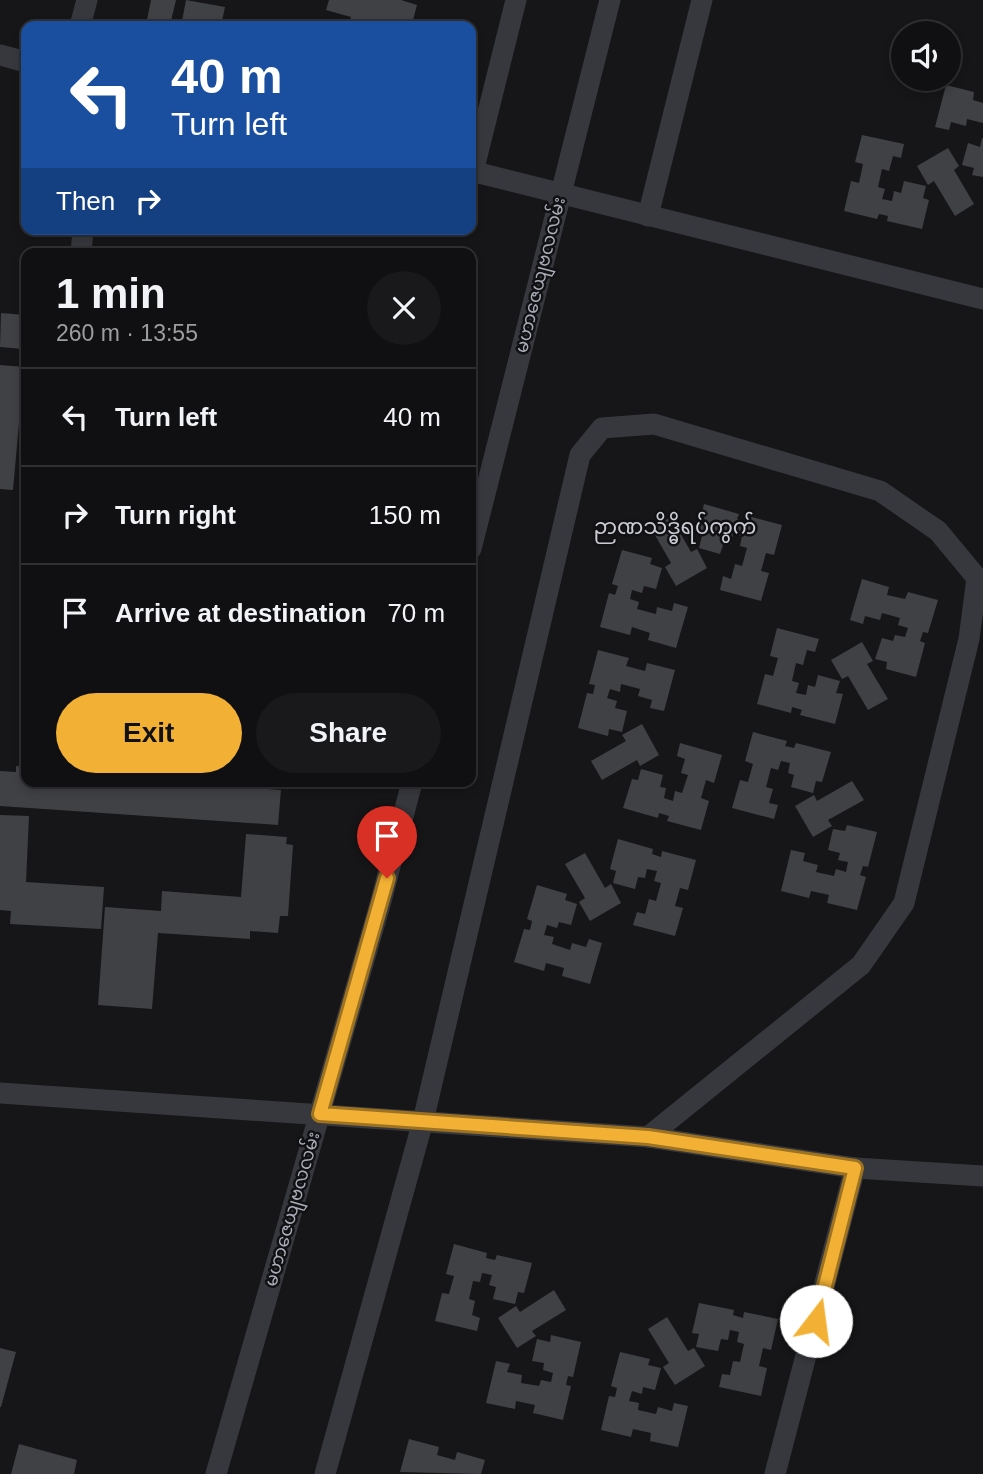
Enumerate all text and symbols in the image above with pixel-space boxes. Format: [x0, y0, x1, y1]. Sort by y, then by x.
map controls [891, 21, 961, 91]
button: sound [891, 21, 961, 91]
icon: left [56, 49, 147, 140]
text: 40 m [171, 49, 283, 103]
text: Turn left [171, 106, 287, 142]
icon: right [129, 182, 167, 220]
text: Then [56, 186, 115, 216]
street label: မဟာဇေယျဗလလမ်း [508, 194, 574, 356]
text: 1 min [56, 270, 166, 317]
button: close [367, 271, 441, 345]
text: 260 m · 13:55 [56, 320, 198, 346]
icon: left [56, 398, 94, 436]
text: Turn left [115, 402, 217, 432]
text: 40 m [383, 402, 441, 432]
icon: right [56, 496, 94, 534]
text: Turn right [115, 500, 236, 530]
text: 150 m [369, 500, 441, 530]
district label: ဉာဏသိဒ္ဓိရပ်ကွက် [594, 511, 756, 544]
icon: arrive [56, 594, 94, 632]
text: Arrive at destination [115, 598, 366, 628]
text: 70 m [387, 598, 445, 628]
button: Exit [56, 693, 242, 773]
button: Share [256, 693, 441, 773]
pin [357, 806, 417, 878]
icon: arrive [368, 817, 406, 855]
street label: မဟာဇေယျဗလလမ်း [257, 1129, 328, 1290]
position arrow [779, 1284, 853, 1358]

